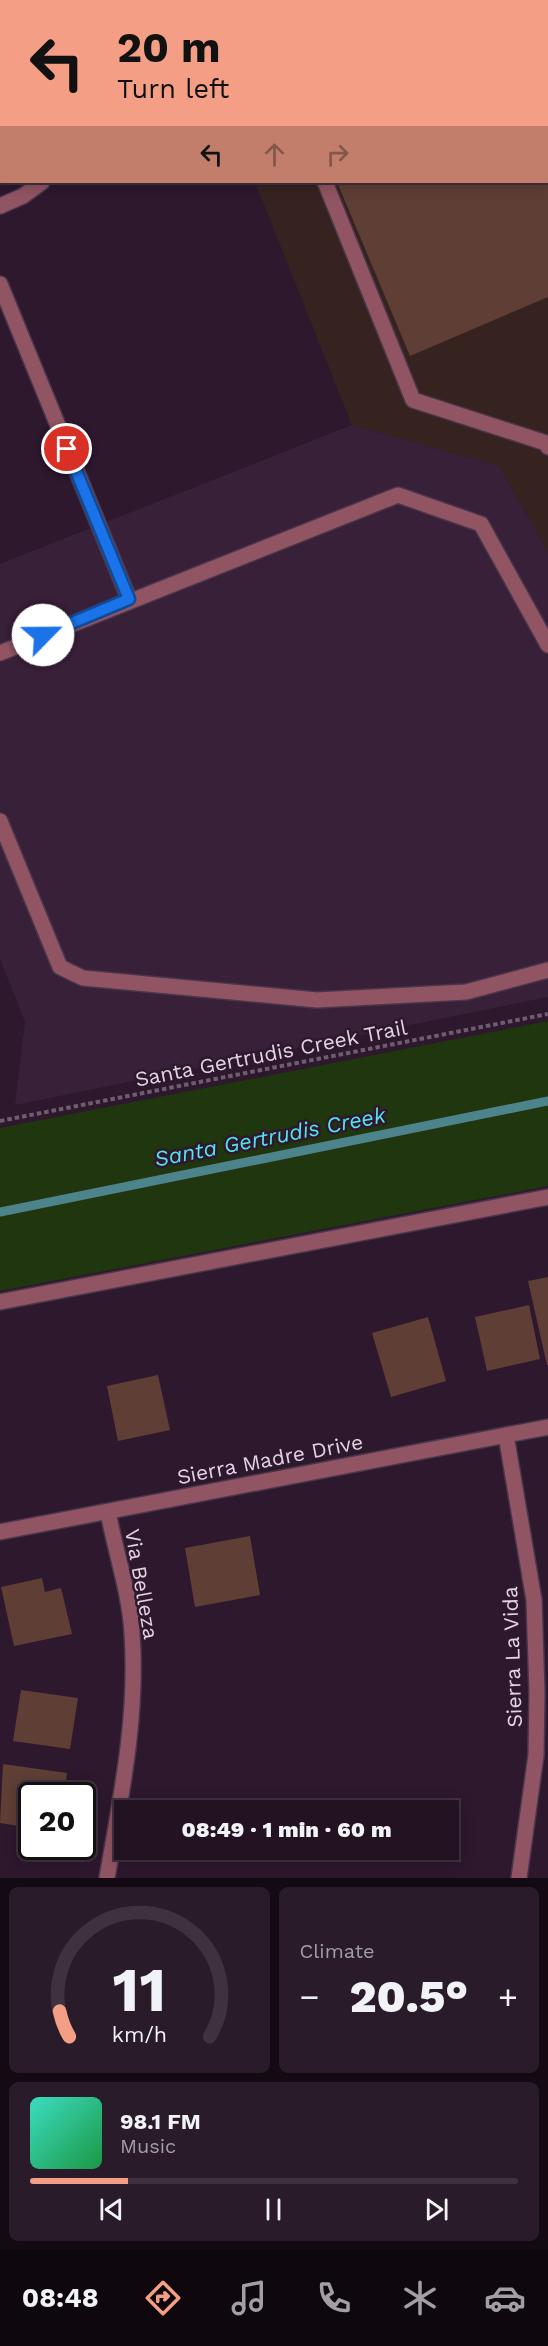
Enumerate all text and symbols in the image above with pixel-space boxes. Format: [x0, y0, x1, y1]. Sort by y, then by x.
text: 20 m [117, 23, 221, 72]
icon: left [18, 24, 96, 102]
text: Turn left [117, 73, 229, 105]
icon: left [195, 138, 228, 171]
icon: ahead [258, 138, 291, 171]
icon: right [321, 138, 354, 171]
pin [41, 423, 92, 474]
icon: arrive [50, 432, 83, 465]
position arrow [11.0, 603, 75.0, 667]
street label: Santa Gertrudis Creek Trail [133, 1014, 410, 1092]
water label: Santa Gertrudis Creek [152, 1102, 389, 1172]
street label: Sierra Madre Drive [175, 1429, 365, 1489]
street label: Via Belleza [120, 1527, 164, 1641]
street label: Sierra La Vida [497, 1586, 527, 1728]
speed limit sign: 20 [18, 1782, 96, 1860]
text: 08:49 · 1 min · 60 m [181, 1817, 392, 1842]
text: Climate [300, 1939, 375, 1963]
text: 11 [112, 1953, 166, 2026]
text: 20.5° [349, 1970, 468, 2023]
text: − [300, 1977, 319, 2016]
text: + [498, 1977, 518, 2016]
text: km/h [112, 2022, 167, 2047]
text: 98.1 FM [120, 2109, 201, 2134]
text: Music [120, 2134, 176, 2158]
icon: previous [95, 2193, 128, 2226]
icon: pause [257, 2193, 290, 2226]
icon: next [420, 2193, 453, 2226]
icon: directions [142, 2277, 184, 2319]
icon: music [228, 2277, 270, 2319]
icon: phone [313, 2277, 355, 2319]
icon: climate [399, 2277, 441, 2319]
icon: car [484, 2277, 526, 2319]
text: 08:48 [22, 2282, 99, 2314]

